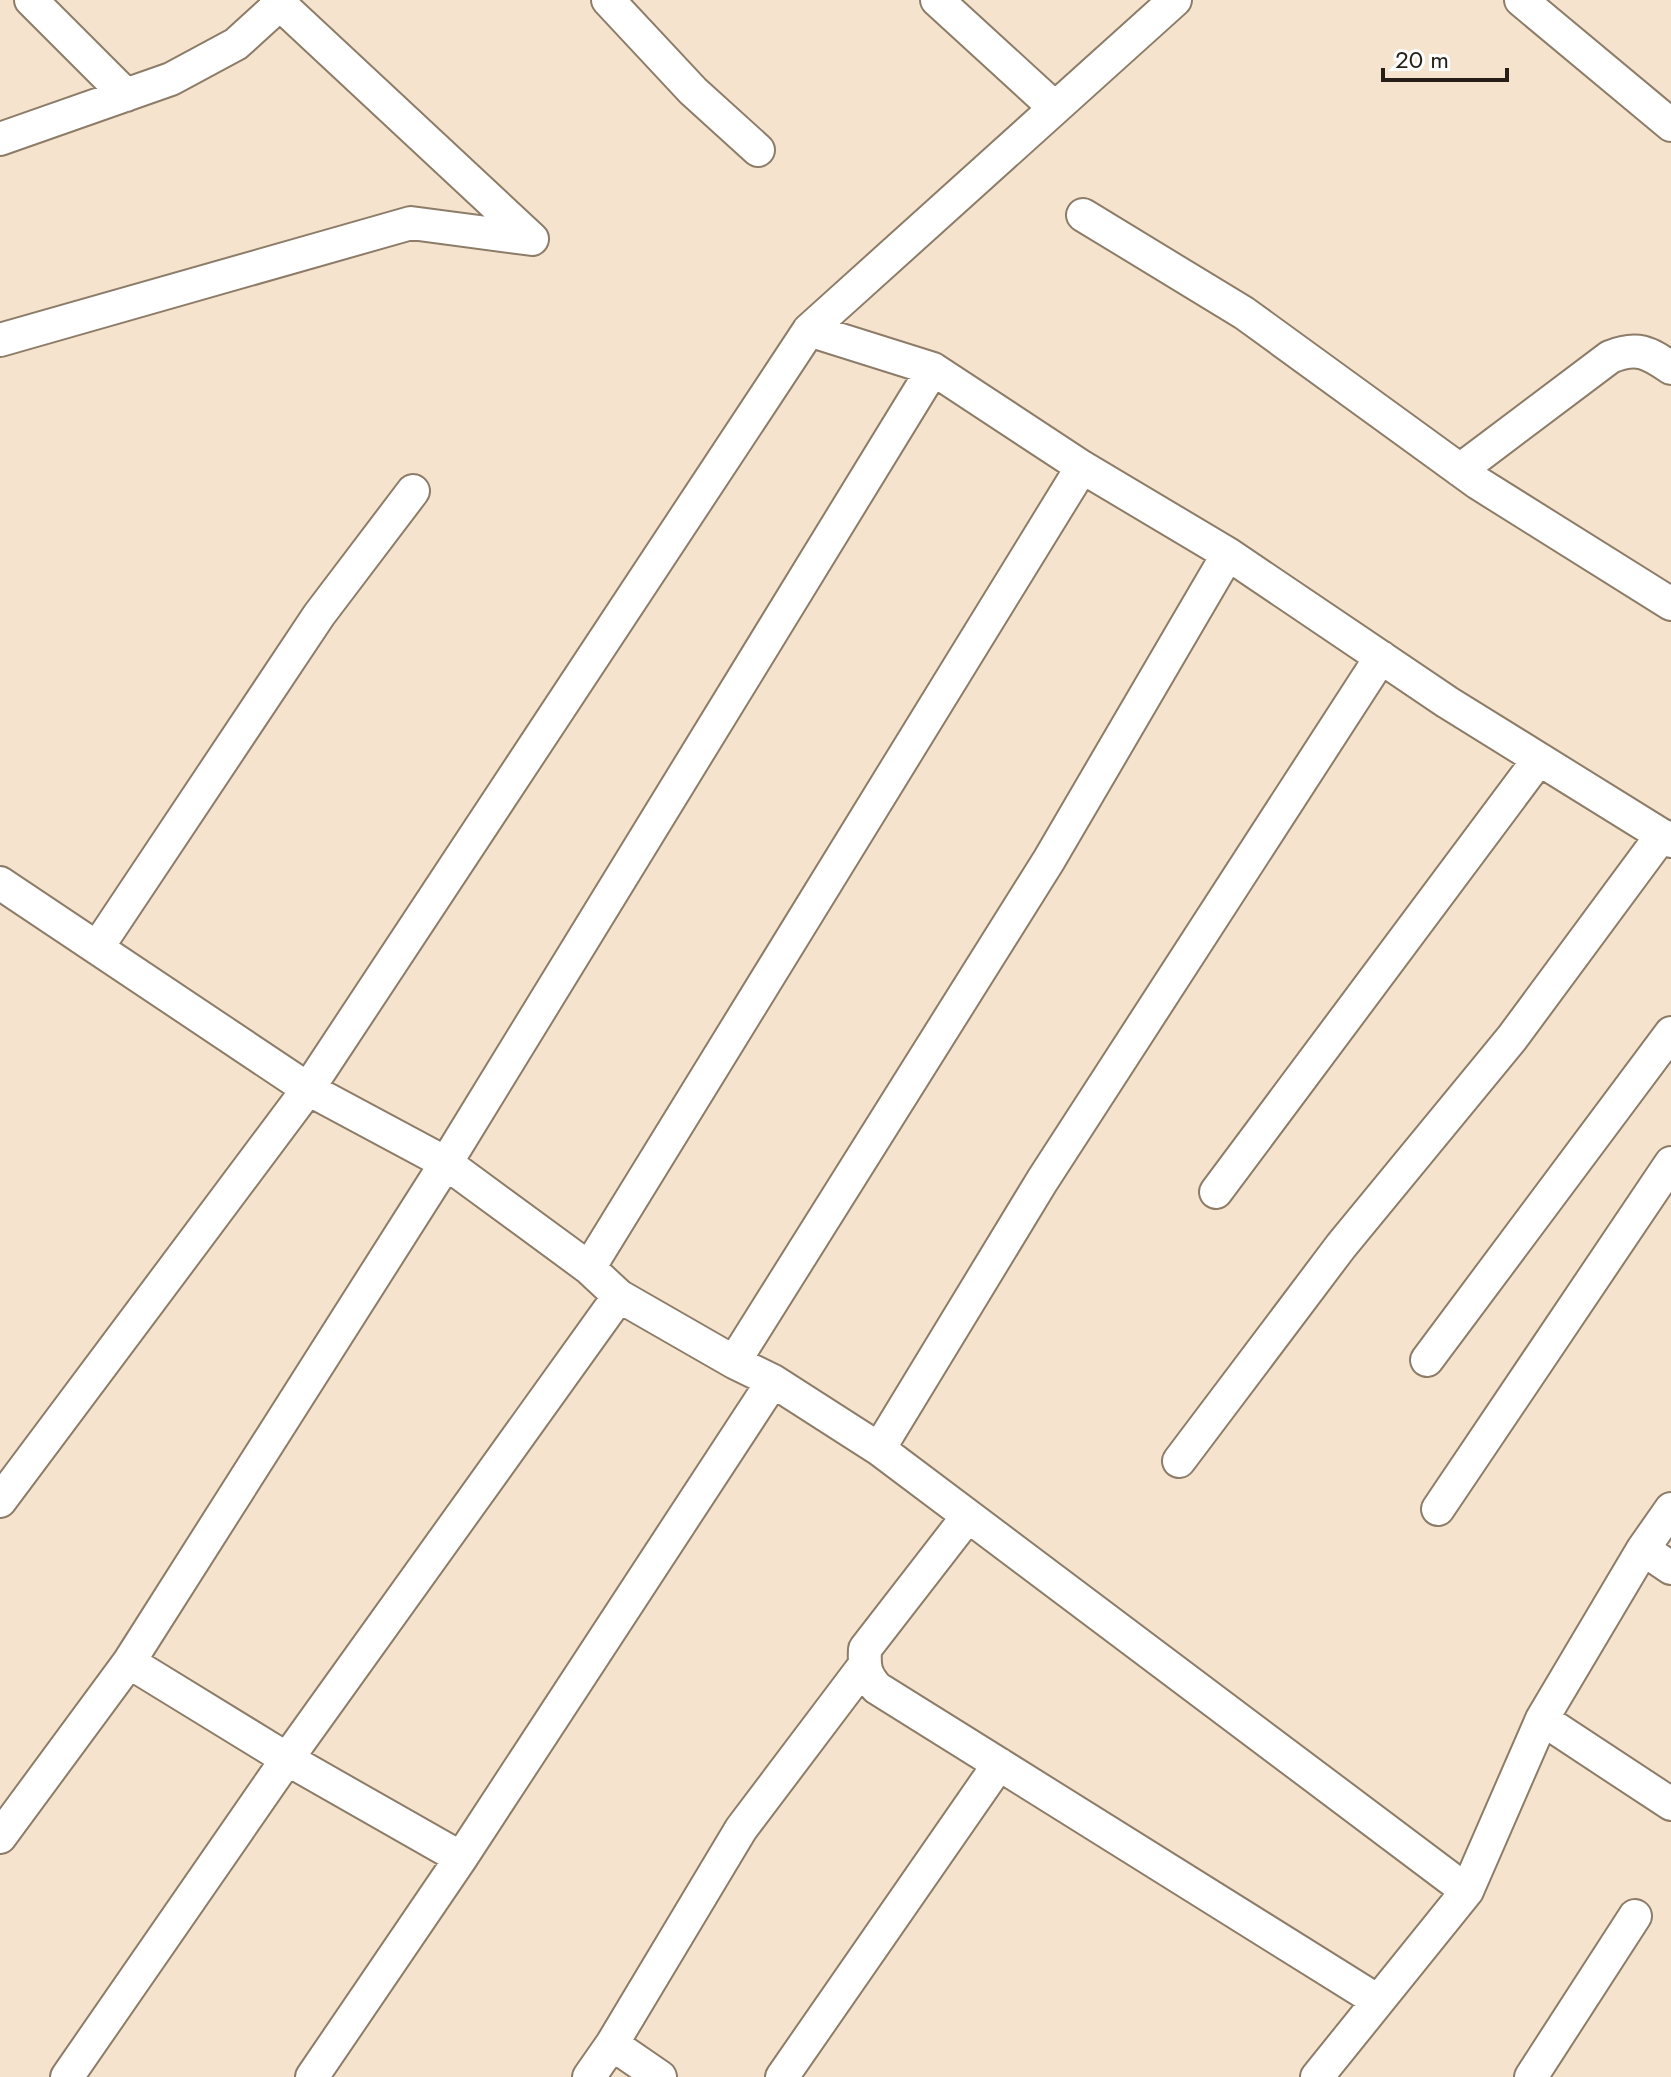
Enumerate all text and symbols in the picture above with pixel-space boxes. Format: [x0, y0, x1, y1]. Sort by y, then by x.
scale bar [1383, 32, 1507, 82]
text: 20 m [1395, 42, 1449, 77]

